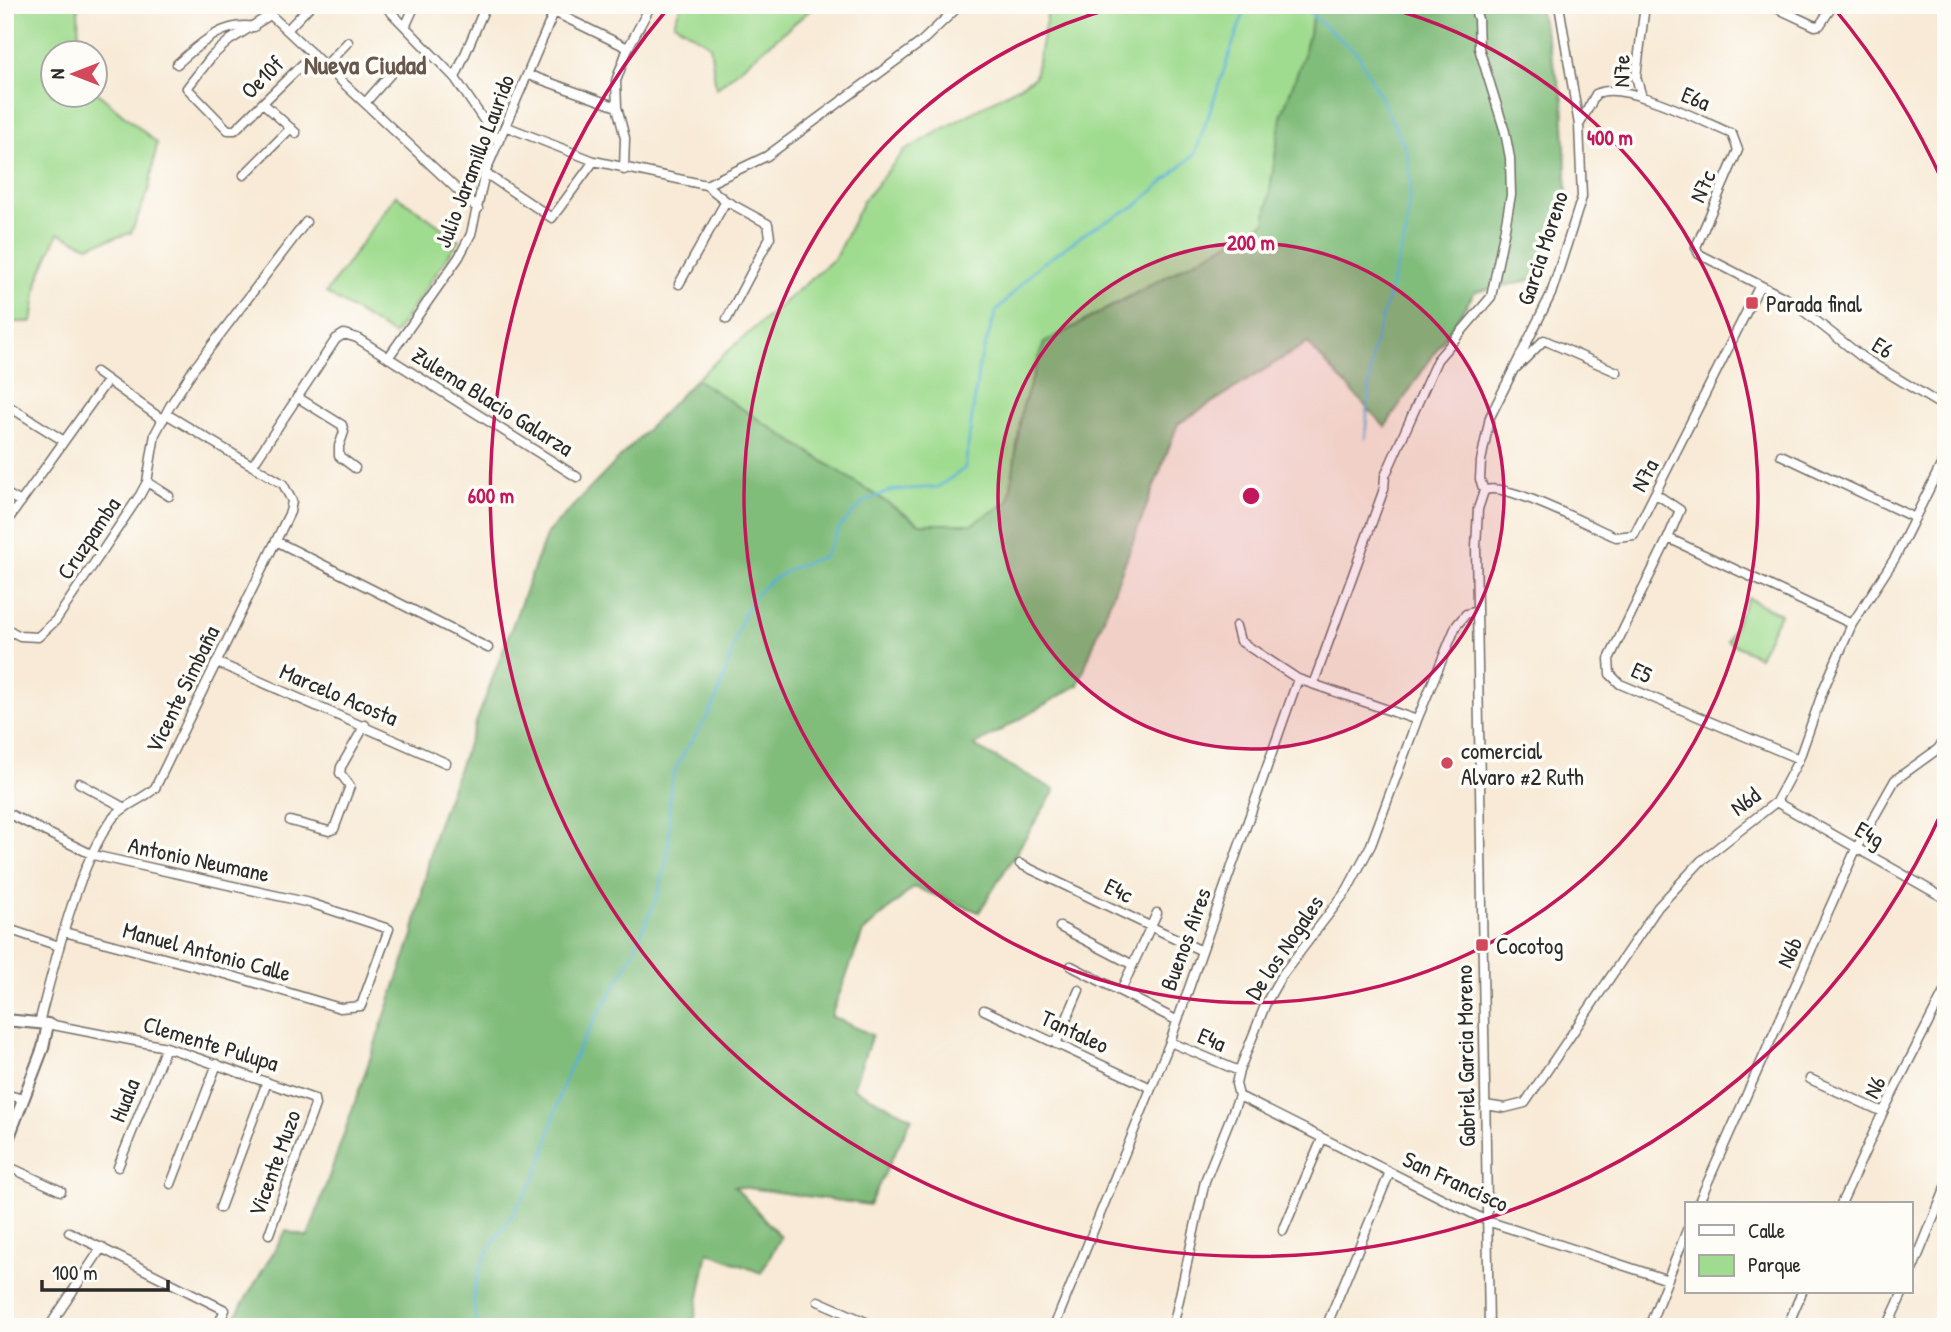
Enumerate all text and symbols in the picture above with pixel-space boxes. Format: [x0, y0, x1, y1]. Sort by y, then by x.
north arrow [38, 38, 108, 108]
district label: Nueva Ciudad [304, 47, 427, 82]
street label: Oe10f [234, 48, 291, 105]
street label: N7e [1605, 54, 1637, 88]
text: N [44, 69, 70, 79]
street label: Julio Jaramillo Laurido [427, 70, 521, 252]
street label: E6a [1677, 78, 1715, 118]
text: 400 m [1587, 123, 1633, 152]
street label: N7c [1681, 165, 1723, 207]
street label: Garcia Moreno [1509, 187, 1575, 309]
text: 200 m [1227, 228, 1275, 257]
place label: Parada final [1766, 288, 1863, 319]
marker: Parada final [1744, 295, 1760, 311]
street label: E6 [1867, 329, 1899, 365]
street label: Zulema Blacio Galarza [407, 339, 579, 463]
street label: N7a [1623, 453, 1665, 497]
text: 600 m [468, 481, 514, 510]
centre of rings [1239, 484, 1263, 508]
street label: Cruzpamba [49, 491, 127, 585]
street label: Vicente Simbaña [138, 620, 226, 758]
street label: E5 [1626, 654, 1658, 690]
street label: Marcelo Acosta [275, 655, 403, 733]
place label: comercial Alvaro #2 Ruth [1461, 735, 1584, 792]
marker: comercial Alvaro #2 Ruth [1439, 755, 1455, 771]
street label: N6d [1724, 779, 1766, 823]
street label: E4g [1850, 813, 1890, 855]
street label: Antonio Neumane [125, 829, 273, 889]
street label: E4c [1100, 870, 1138, 910]
street label: Buenos Aires [1152, 883, 1218, 995]
street label: De los Nogales [1238, 889, 1330, 1005]
street label: Manuel Antonio Calle [120, 914, 294, 988]
place label: Cocotog [1496, 930, 1563, 961]
street label: N6b [1769, 932, 1809, 972]
marker: Cocotog [1474, 937, 1490, 953]
street label: Gabriel Garcia Moreno [1448, 965, 1482, 1147]
street label: Tantaleo [1036, 1002, 1114, 1060]
street label: Clemente Pulupa [140, 1008, 282, 1078]
street label: E4a [1193, 1019, 1231, 1059]
street label: N6 [1855, 1071, 1893, 1103]
street label: Huala [101, 1074, 147, 1126]
street label: Vicente Muzo [240, 1106, 308, 1220]
street label: San Francisco [1398, 1143, 1514, 1219]
legend [1685, 1202, 1912, 1294]
text: Calle [1748, 1216, 1785, 1245]
scale bar [42, 1248, 168, 1292]
text: Parque [1748, 1250, 1801, 1279]
text: 100 m [52, 1258, 98, 1287]

